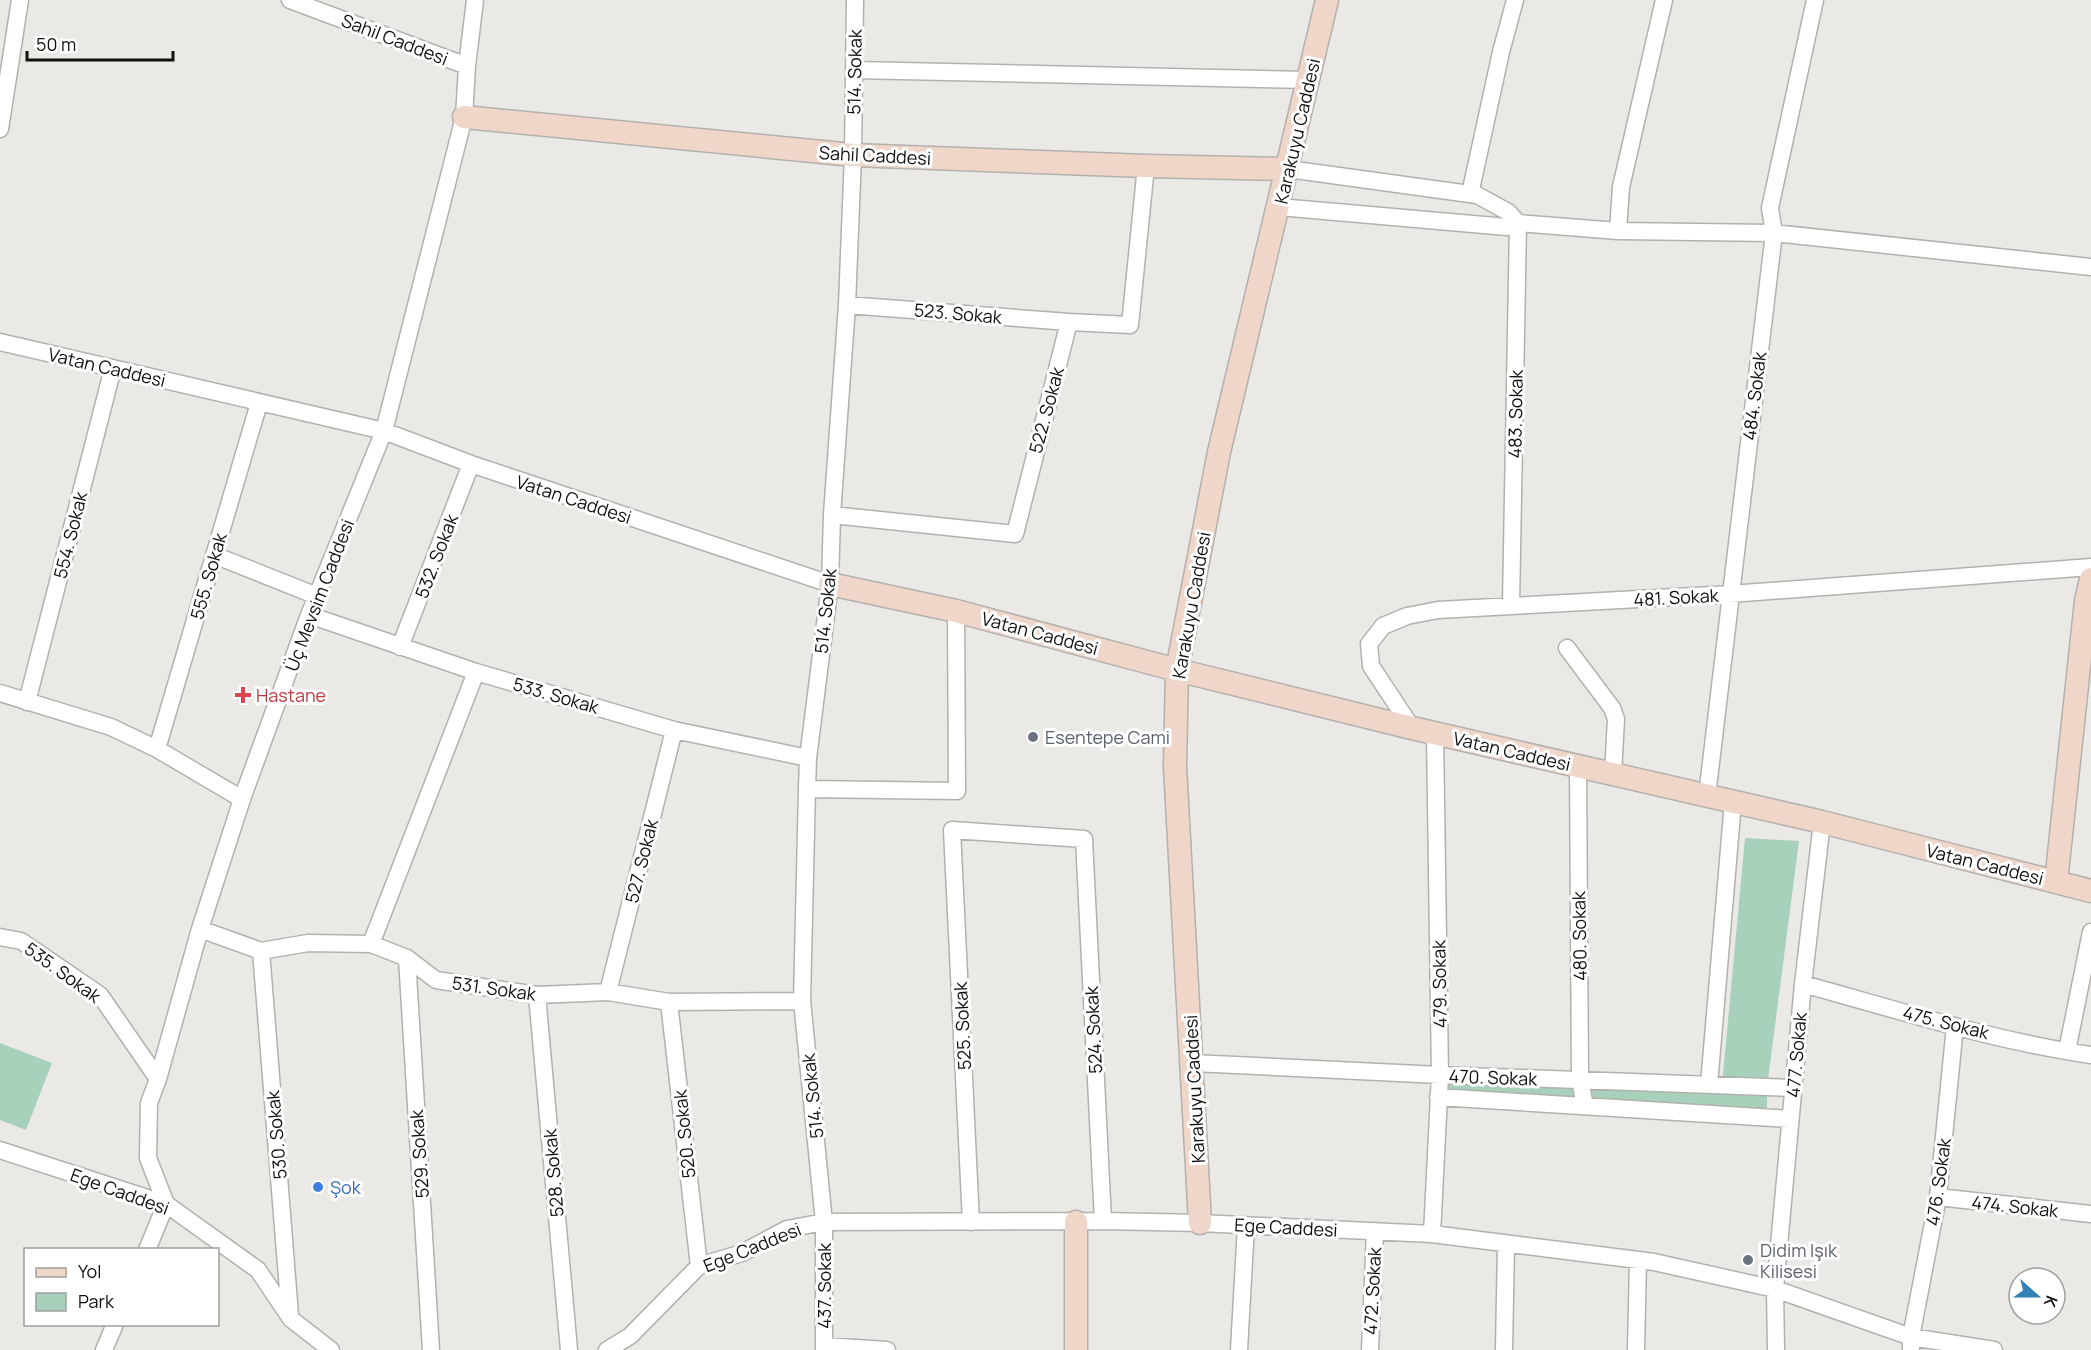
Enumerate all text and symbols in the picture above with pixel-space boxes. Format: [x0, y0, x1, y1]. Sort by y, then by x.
street label: Sahil Caddesi [338, 8, 452, 70]
scale bar [27, 24, 172, 62]
street label: 514. Sokak [841, 28, 867, 115]
text: 50 m [36, 32, 76, 56]
street label: Karakuyu Caddesi [1269, 56, 1325, 206]
street label: Sahil Caddesi [818, 140, 932, 170]
street label: 523. Sokak [913, 297, 1004, 329]
street label: Vatan Caddesi [46, 342, 168, 392]
street label: 484. Sokak [1737, 349, 1771, 442]
street label: 522. Sokak [1023, 363, 1069, 456]
street label: 483. Sokak [1502, 368, 1528, 459]
street label: Vatan Caddesi [513, 469, 635, 529]
street label: 554. Sokak [48, 488, 93, 581]
street label: 532. Sokak [409, 509, 463, 602]
street label: Üç Mevsim Caddesi [279, 515, 359, 675]
street label: 555. Sokak [184, 529, 232, 622]
street label: Karakuyu Caddesi [1166, 530, 1216, 680]
street label: 514. Sokak [809, 566, 842, 655]
street label: 481. Sokak [1633, 583, 1720, 611]
street label: Vatan Caddesi [979, 606, 1101, 660]
street label: 533. Sokak [510, 671, 603, 719]
place label: Hastane [256, 683, 326, 707]
marker: Hastane [234, 686, 252, 704]
place label: Esentepe Cami [1045, 725, 1170, 749]
street label: Vatan Caddesi [1451, 726, 1573, 776]
marker: Esentepe Cami [1026, 730, 1040, 744]
street label: 527. Sokak [619, 815, 663, 906]
street label: Vatan Caddesi [1924, 838, 2046, 890]
street label: 480. Sokak [1566, 890, 1592, 981]
street label: 535. Sokak [20, 936, 107, 1008]
street label: 479. Sokak [1426, 939, 1452, 1028]
street label: 531. Sokak [451, 970, 539, 1006]
street label: 525. Sokak [948, 980, 976, 1071]
street label: 524. Sokak [1079, 984, 1107, 1074]
street label: 475. Sokak [1900, 1000, 1993, 1045]
street label: 477. Sokak [1780, 1010, 1812, 1099]
street label: Karakuyu Caddesi [1178, 1014, 1210, 1164]
street label: 514. Sokak [795, 1051, 828, 1140]
street label: 470. Sokak [1448, 1063, 1539, 1091]
street label: 520. Sokak [667, 1087, 701, 1179]
street label: 530. Sokak [260, 1089, 292, 1180]
street label: 529. Sokak [404, 1108, 434, 1199]
street label: 528. Sokak [537, 1127, 569, 1218]
street label: 476. Sokak [1920, 1135, 1956, 1228]
street label: Ege Caddesi [67, 1162, 173, 1220]
place label: Şok [330, 1175, 362, 1199]
marker: Şok [311, 1180, 325, 1194]
street label: 474. Sokak [1971, 1190, 2061, 1223]
street label: Ege Caddesi [1234, 1212, 1338, 1242]
street label: Ege Caddesi [700, 1217, 804, 1277]
place label: Didim Işık Kilisesi [1760, 1238, 1838, 1283]
street label: 437. Sokak [812, 1242, 836, 1329]
street label: 472. Sokak [1358, 1246, 1386, 1335]
legend [24, 1248, 219, 1326]
marker: Didim Işık Kilisesi [1741, 1253, 1755, 1267]
text: Yol [78, 1259, 101, 1283]
north arrow [2007, 1266, 2067, 1326]
text: Park [78, 1289, 115, 1313]
text: K [2039, 1293, 2063, 1311]

